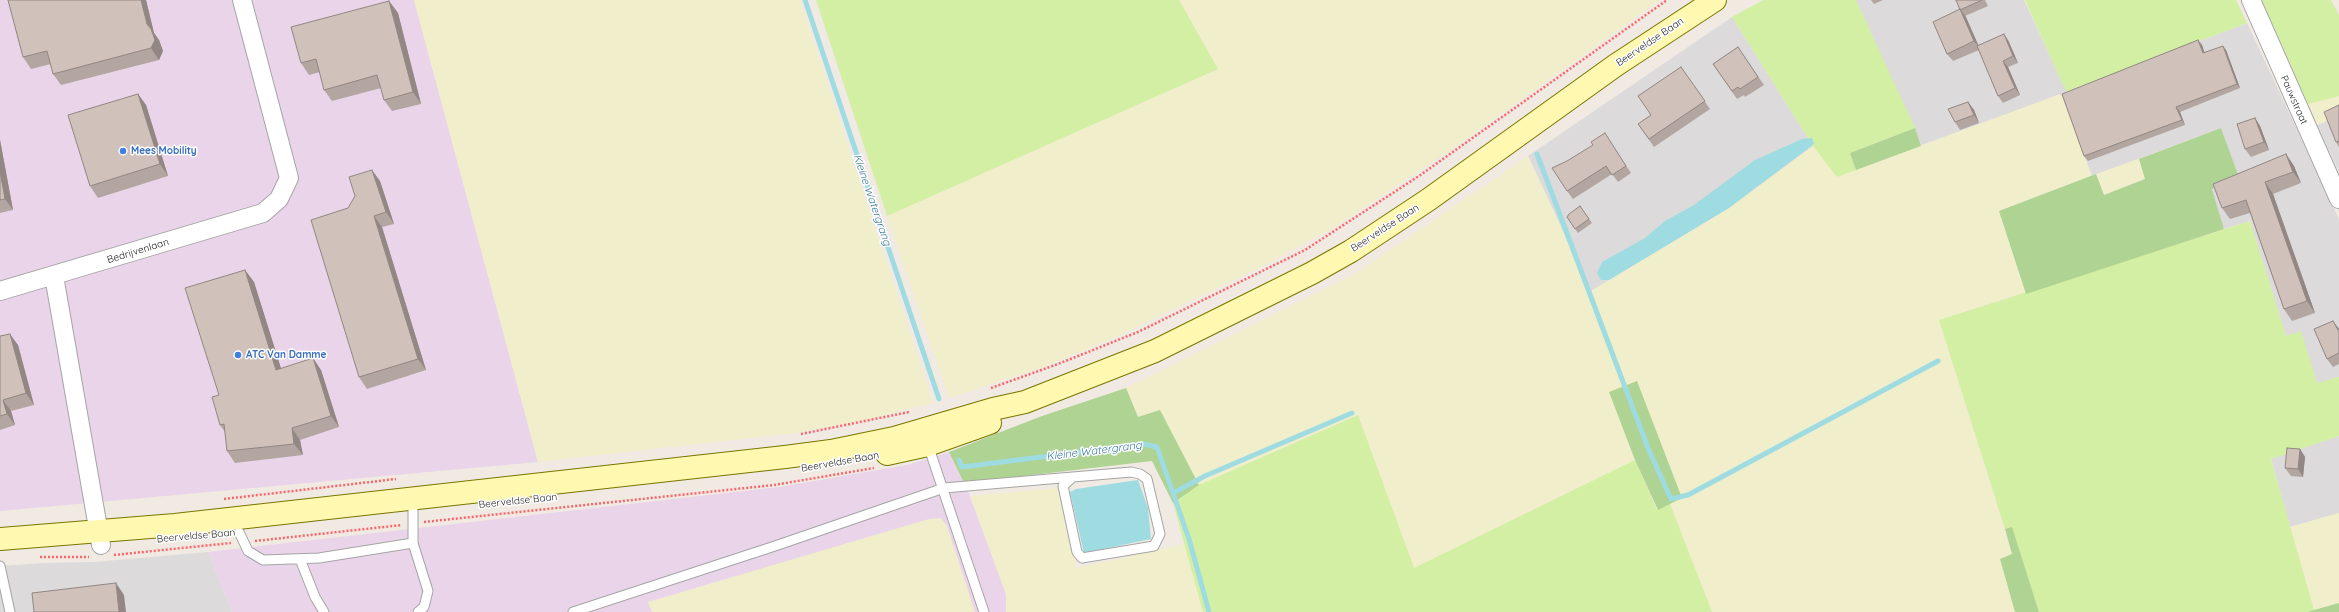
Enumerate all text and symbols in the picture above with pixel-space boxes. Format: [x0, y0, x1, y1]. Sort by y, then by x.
street label: Beerveldse Baan [1614, 15, 1686, 69]
street label: Pauwstraat [2278, 74, 2310, 126]
place label: Mees Mobility [131, 145, 197, 157]
marker: Mees Mobility [118, 146, 128, 156]
water label: Kleine Watergrang [850, 152, 894, 248]
street label: Beerveldse Baan [1349, 201, 1421, 255]
street label: Bedrijvenlaan [106, 236, 170, 266]
place label: ATC Van Damme [246, 349, 326, 361]
marker: ATC Van Damme [233, 350, 243, 360]
water label: Kleine Watergrang [1046, 439, 1142, 463]
street label: Beerveldse Baan [800, 449, 880, 475]
street label: Beerveldse Baan [478, 491, 558, 511]
street label: Beerveldse Baan [156, 527, 236, 545]

